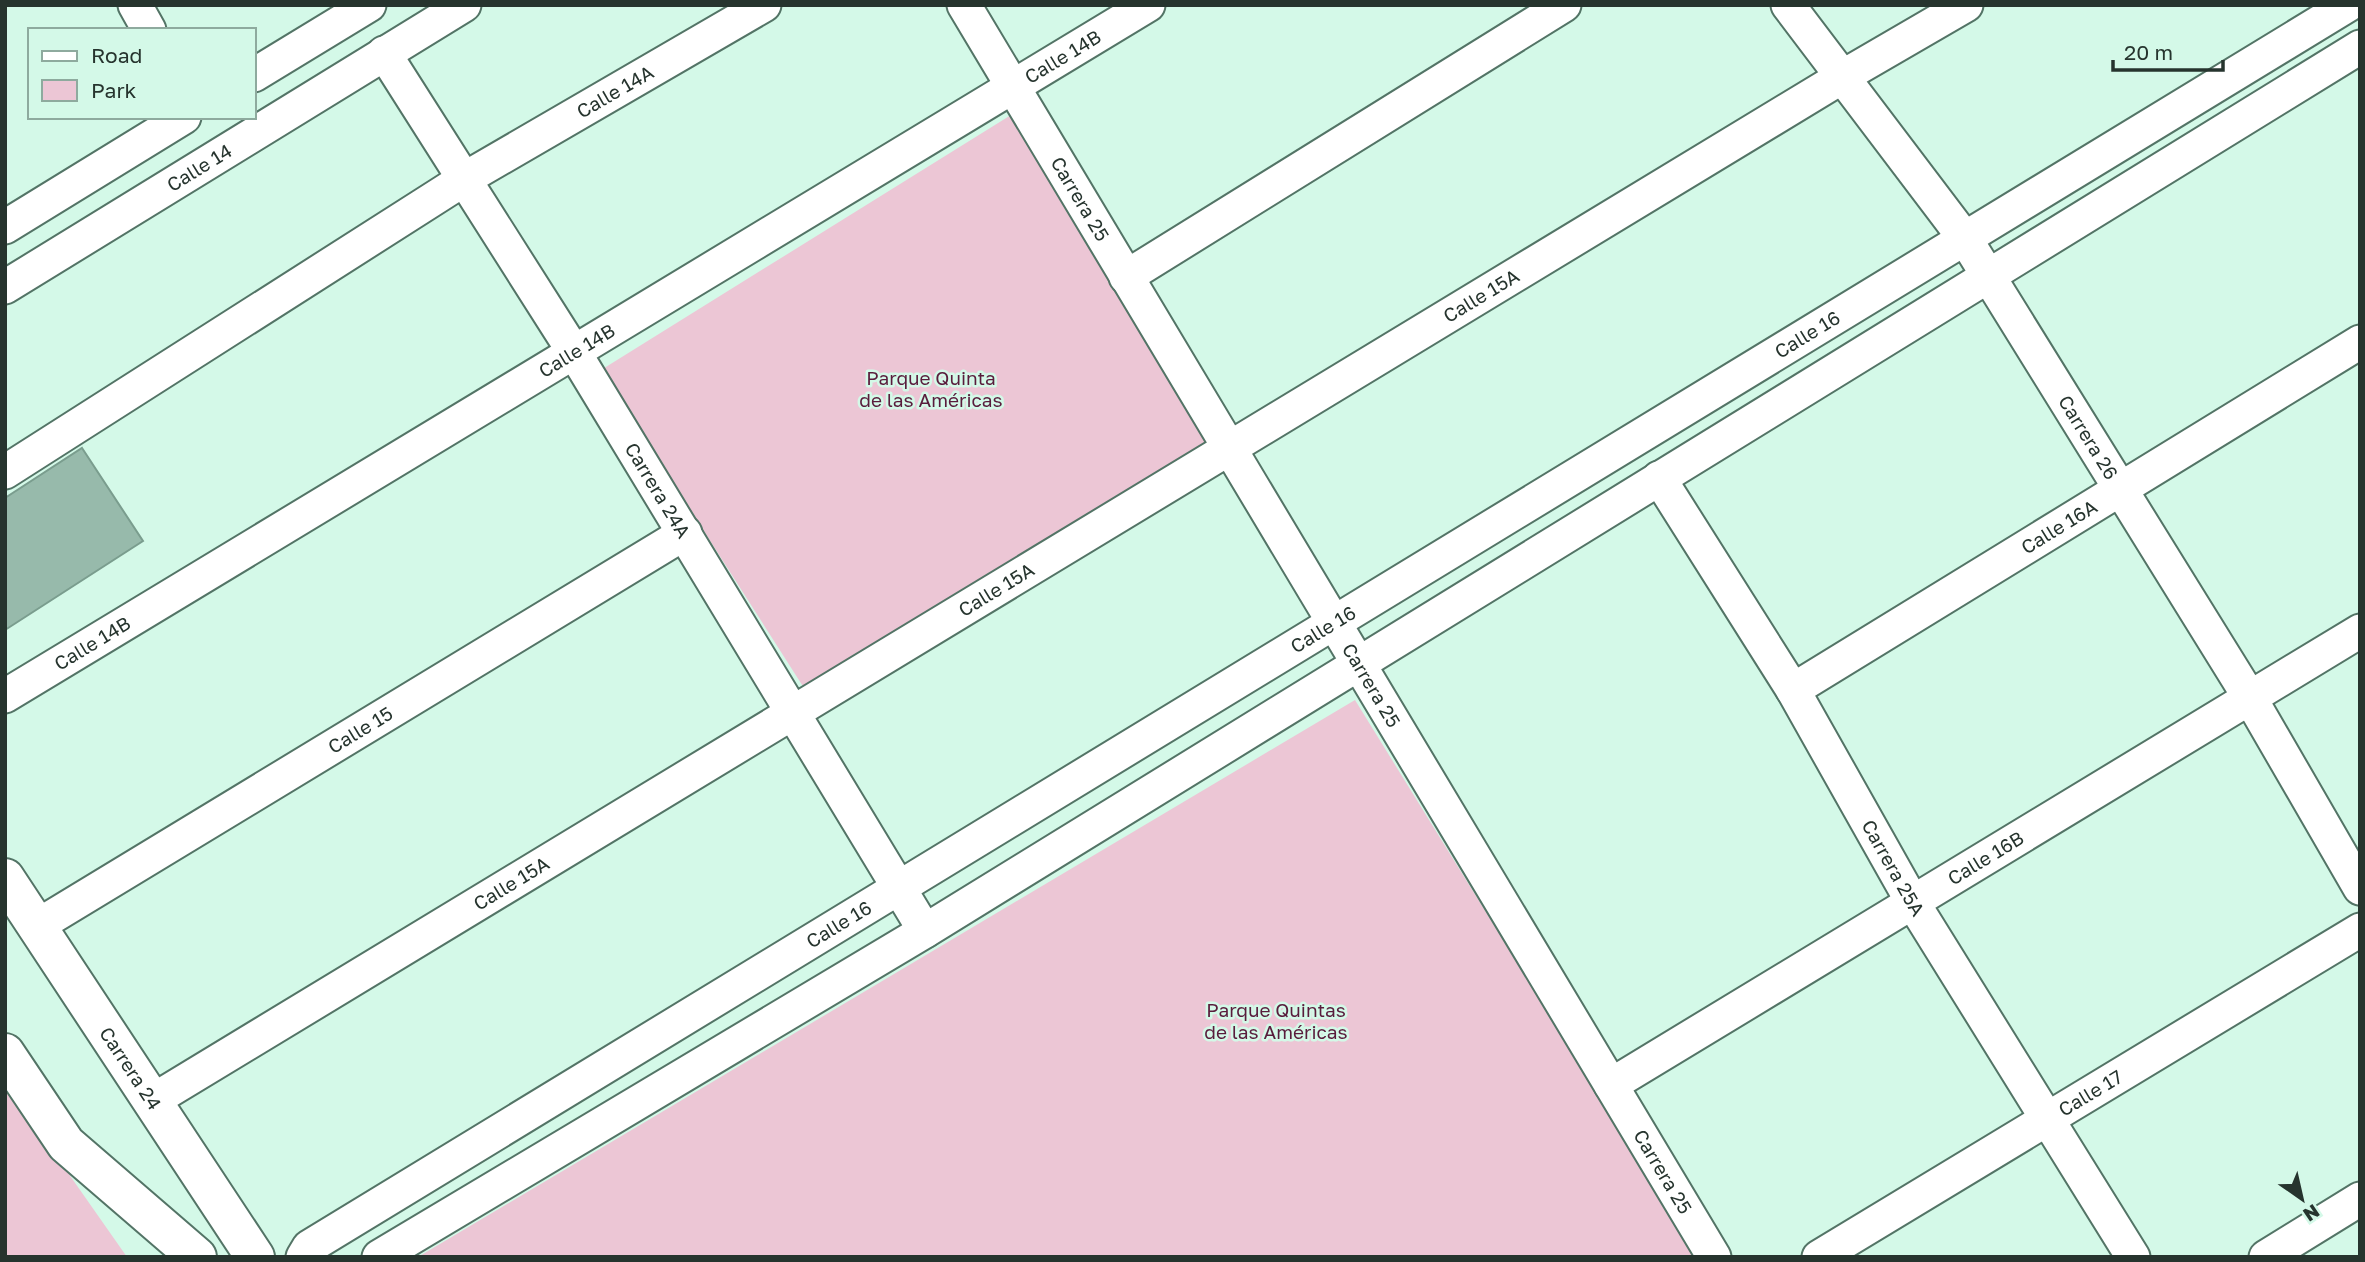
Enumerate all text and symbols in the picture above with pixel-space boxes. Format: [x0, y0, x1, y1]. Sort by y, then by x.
street label: Calle 14B [1020, 24, 1105, 88]
legend [28, 28, 256, 119]
scale bar [2113, 28, 2223, 72]
text: 20 m [2124, 39, 2173, 65]
text: Road [91, 42, 142, 68]
street label: Calle 14A [572, 60, 657, 122]
text: Park [91, 77, 137, 103]
street label: Calle 14 [162, 139, 236, 196]
street label: Carrera 25 [1047, 152, 1115, 245]
street label: Calle 15A [1439, 263, 1523, 327]
street label: Calle 16 [1770, 305, 1844, 363]
street label: Calle 14B [534, 318, 619, 382]
park label: Parque Quinta de las Américas [859, 366, 1003, 411]
street label: Carrera 26 [2054, 391, 2124, 483]
street label: Carrera 24A [621, 438, 696, 542]
street label: Calle 16A [2016, 494, 2101, 558]
street label: Calle 15A [954, 557, 1038, 621]
street label: Calle 16 [1286, 600, 1360, 657]
street label: Calle 14B [50, 611, 134, 675]
street label: Carrera 25 [1338, 639, 1406, 731]
street label: Calle 15 [323, 701, 397, 758]
street label: Carrera 25A [1857, 815, 1930, 920]
street label: Calle 16B [1943, 826, 2028, 889]
street label: Calle 15A [469, 851, 553, 915]
street label: Calle 16 [802, 895, 875, 952]
park label: Parque Quintas de las Américas [1204, 998, 1348, 1043]
street label: Carrera 24 [95, 1022, 167, 1114]
street label: Calle 17 [2054, 1064, 2126, 1121]
street label: Carrera 25 [1629, 1125, 1697, 1218]
north arrow [2267, 1164, 2337, 1234]
text: N [2299, 1200, 2324, 1227]

